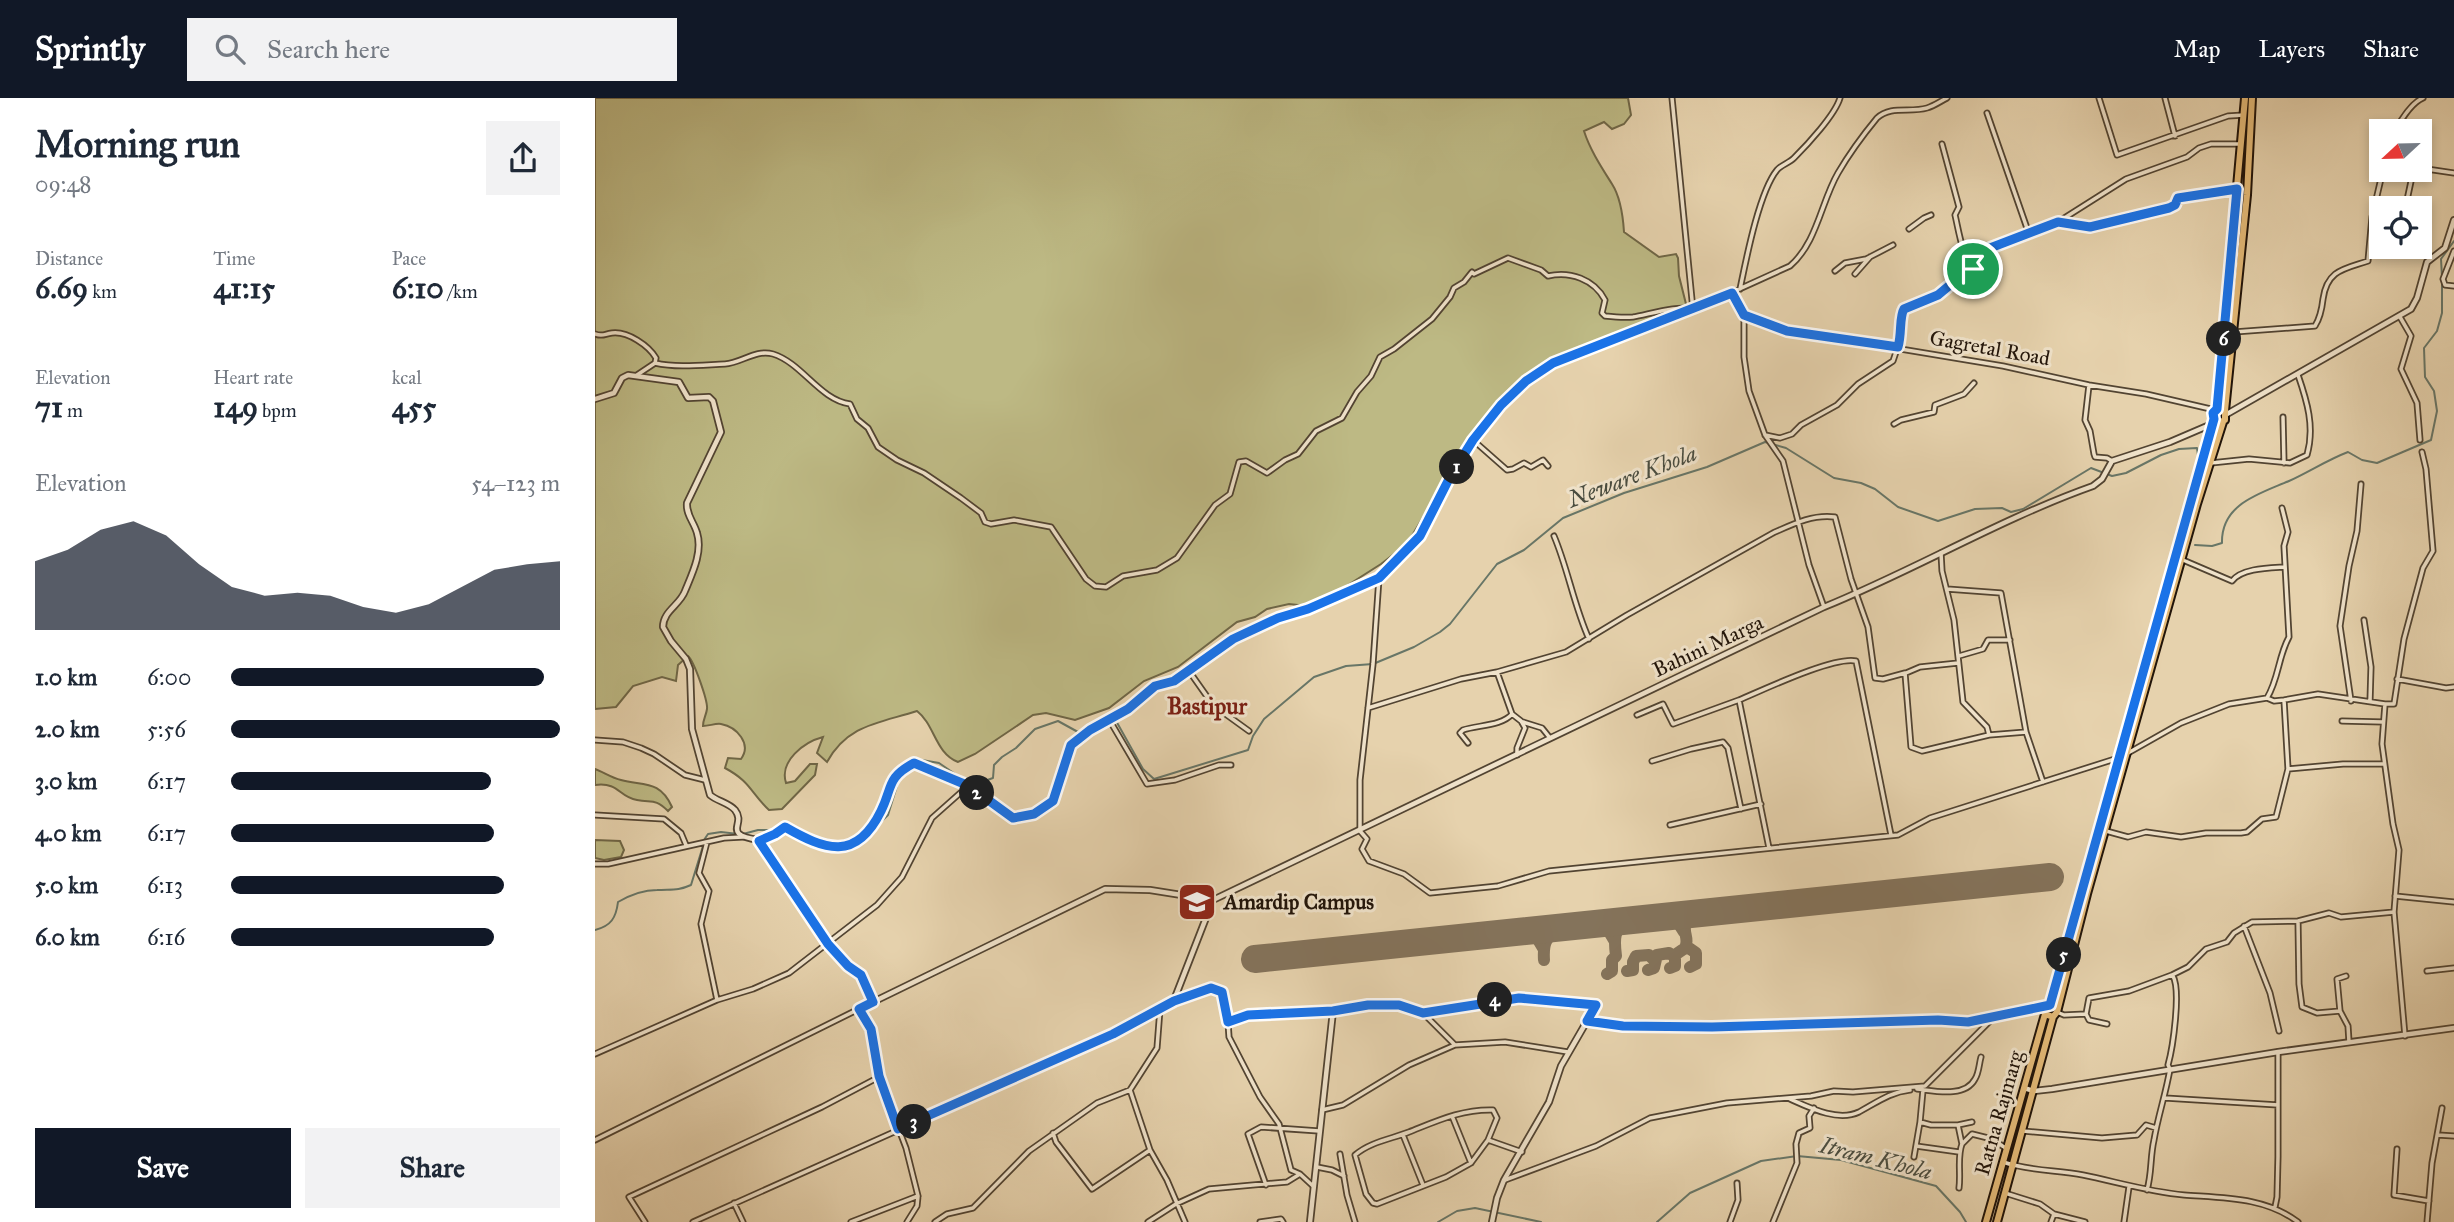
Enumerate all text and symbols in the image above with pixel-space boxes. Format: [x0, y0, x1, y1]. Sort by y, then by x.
search box [187, 18, 677, 81]
text: Sprintly [35, 29, 145, 69]
icon: search [211, 30, 249, 68]
text: Search here [267, 33, 390, 65]
text: Map [2174, 34, 2221, 64]
text: Layers [2259, 34, 2325, 64]
text: Share [2363, 34, 2419, 64]
north arrow [2369, 119, 2433, 182]
map controls [2369, 119, 2432, 259]
text: Morning run [35, 121, 240, 167]
button: share [486, 121, 560, 195]
text: 09:48 [35, 170, 92, 198]
button: locate [2369, 196, 2432, 259]
pin [1943, 239, 2003, 299]
text: Distance [35, 247, 103, 270]
text: Time [213, 247, 255, 270]
text: Pace [392, 247, 426, 270]
icon: arrive [1954, 250, 1992, 288]
text: 6.69 [35, 270, 88, 306]
text: 41:15 [213, 270, 275, 306]
text: 6:10 [392, 270, 444, 306]
text: km [88, 280, 117, 303]
text: /km [444, 280, 478, 303]
pin: 6 [2207, 322, 2241, 356]
street label: Gagretal Road [1928, 325, 2053, 371]
text: 6 [2219, 327, 2228, 350]
text: Elevation [35, 366, 110, 389]
text: Heart rate [213, 366, 293, 389]
text: kcal [392, 366, 422, 389]
text: 71 [35, 389, 63, 425]
text: 149 [213, 389, 258, 425]
text: 455 [392, 389, 436, 425]
text: m [63, 399, 83, 422]
text: bpm [258, 399, 297, 422]
water label: Neware Khola [1562, 439, 1700, 514]
pin: 1 [1439, 450, 1475, 484]
text: 1 [1453, 455, 1460, 478]
text: Elevation [35, 469, 126, 497]
text: 54–123 m [471, 469, 560, 497]
street label: Bahini Marga [1649, 609, 1767, 683]
text: 1.0 km [35, 663, 97, 691]
text: 6:00 [147, 663, 191, 691]
district label: Bastipur [1167, 692, 1247, 721]
text: 2.0 km [35, 715, 100, 743]
text: 5:56 [147, 715, 186, 743]
text: 3.0 km [35, 767, 97, 795]
text: 6:17 [147, 767, 186, 795]
pin: 2 [959, 776, 995, 810]
text: 2 [972, 781, 981, 804]
text: 4.0 km [35, 819, 101, 847]
text: 6:17 [147, 819, 186, 847]
text: 5.0 km [35, 871, 98, 899]
text: 6:13 [147, 871, 183, 899]
school or university icon: Amardip Campus [1176, 881, 1218, 923]
place label: Amardip Campus [1222, 889, 1374, 915]
text: 6.0 km [35, 923, 100, 951]
text: 6:16 [147, 923, 185, 951]
pin: 5 [2047, 938, 2081, 972]
text: 5 [2059, 943, 2068, 966]
pin: 4 [1478, 982, 1513, 1018]
text: 4 [1489, 988, 1500, 1011]
street label: Ratna Rajmarg [1969, 1047, 2029, 1178]
pin: 3 [897, 1104, 931, 1140]
text: 3 [910, 1110, 917, 1133]
button: Save [35, 1128, 291, 1208]
button: Share [305, 1128, 560, 1208]
water label: Itram Khola [1816, 1130, 1935, 1185]

